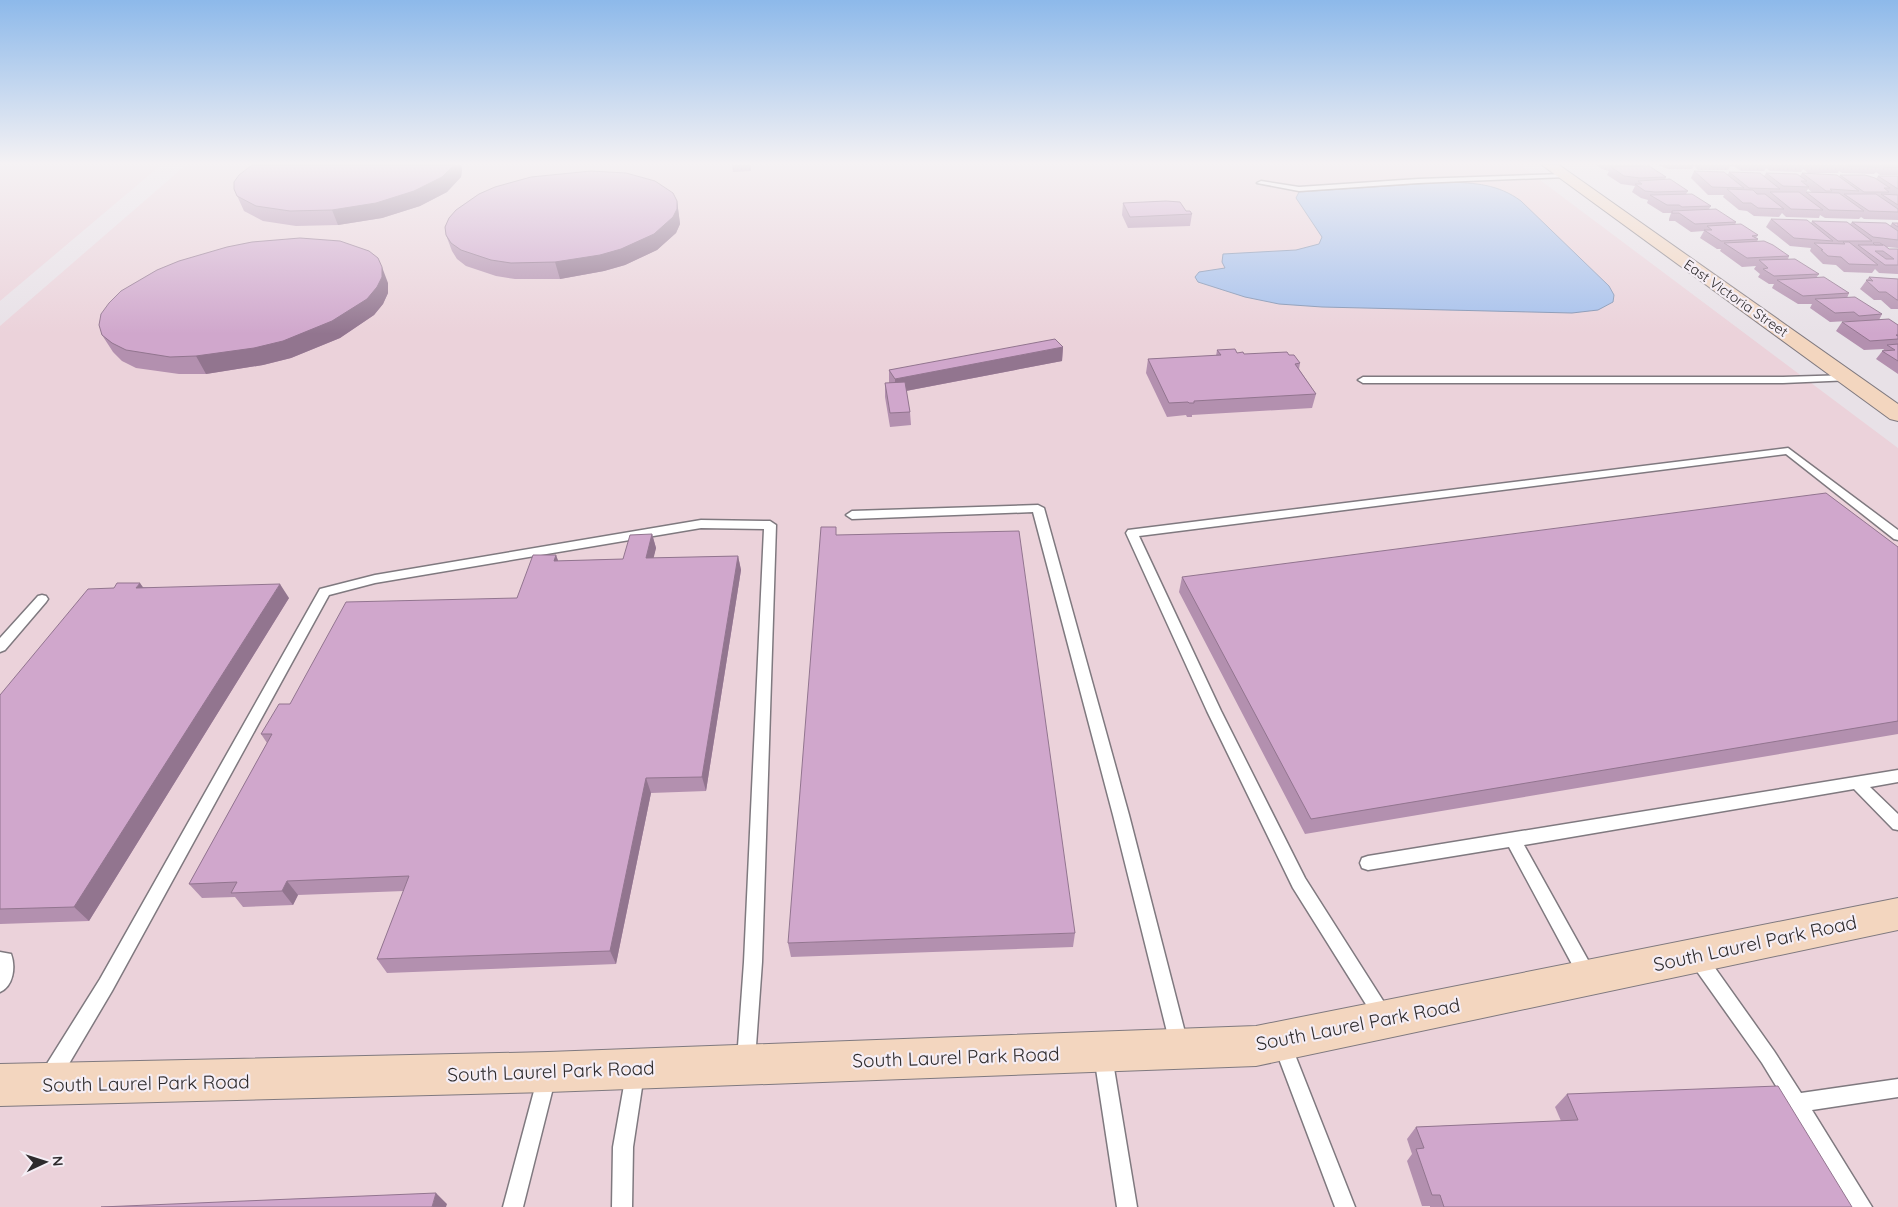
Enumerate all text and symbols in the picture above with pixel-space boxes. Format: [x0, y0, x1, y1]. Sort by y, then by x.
street label: East Victoria Street [1680, 255, 1792, 341]
street label: South Laurel Park Road [1651, 910, 1859, 976]
street label: South Laurel Park Road [1254, 992, 1462, 1056]
street label: South Laurel Park Road [852, 1041, 1060, 1073]
street label: South Laurel Park Road [447, 1055, 655, 1087]
street label: South Laurel Park Road [42, 1069, 250, 1097]
north arrow [20, 1137, 70, 1187]
text: N [49, 1155, 67, 1167]

